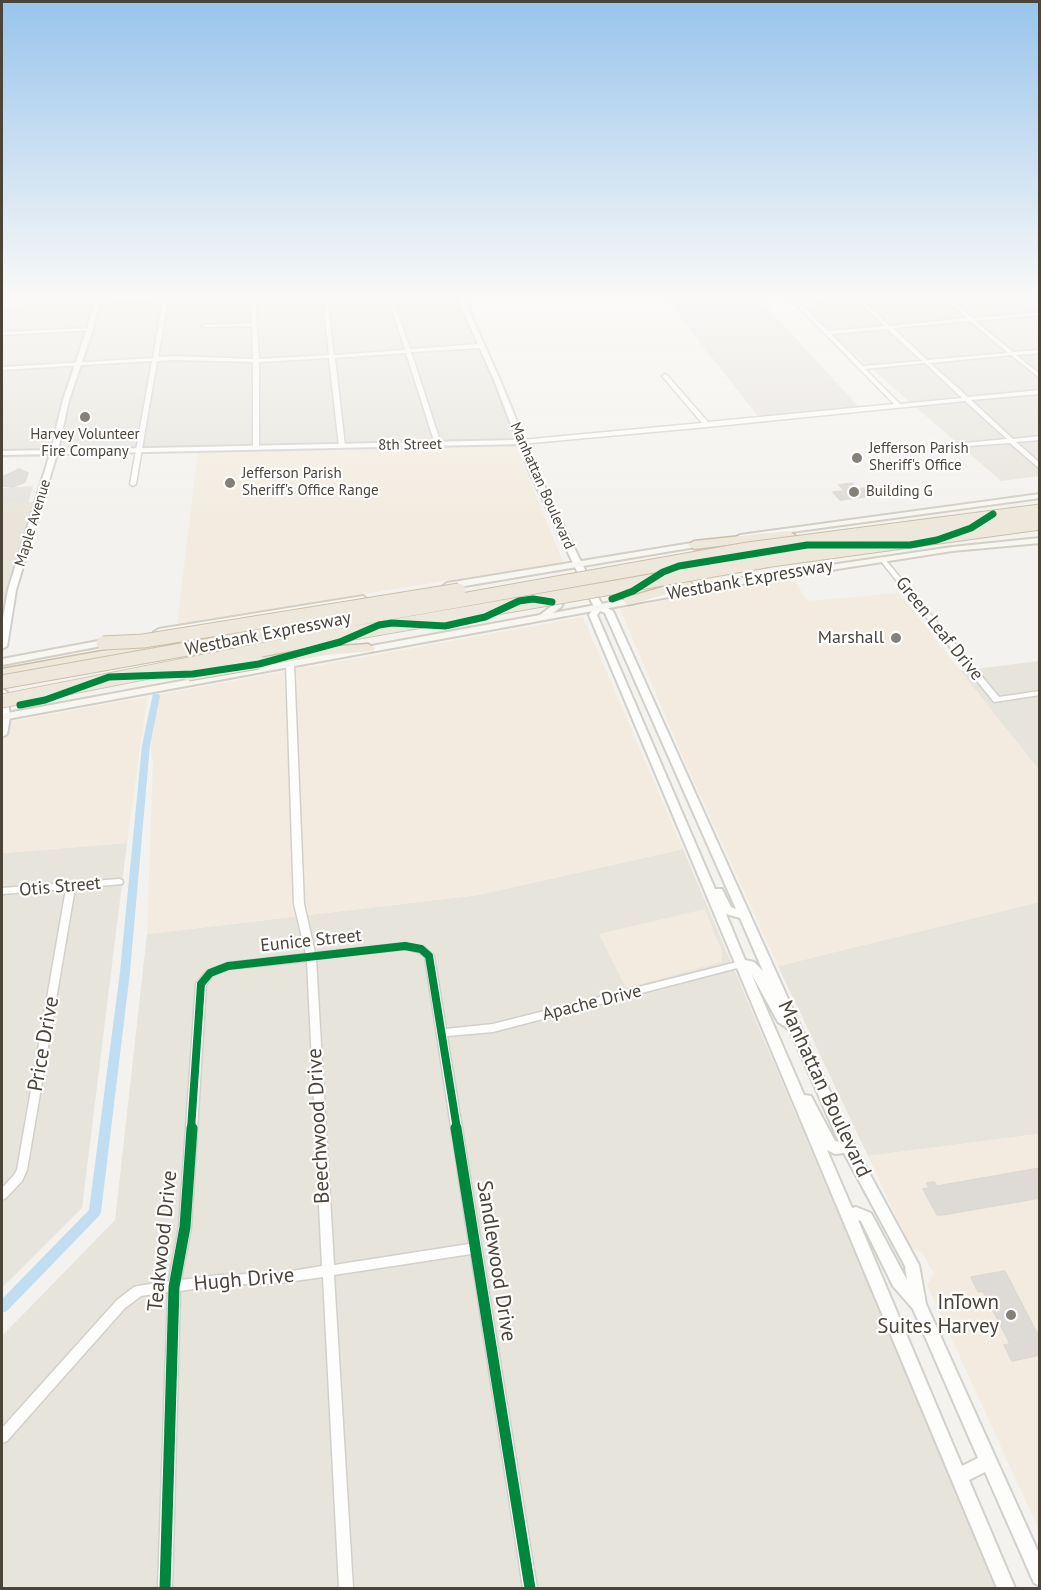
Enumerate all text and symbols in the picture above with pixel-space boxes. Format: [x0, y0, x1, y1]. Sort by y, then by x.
marker: Harvey Volunteer Fire Company [78, 410, 92, 424]
street label: Manhattan Boulevard [506, 420, 578, 552]
place label: Harvey Volunteer Fire Company [30, 426, 140, 461]
street label: 8th Street [378, 435, 442, 455]
place label: Jefferson Parish Sheriff's Office [869, 440, 969, 475]
marker: Jefferson Parish Sheriff's Office [850, 451, 864, 465]
place label: Jefferson Parish Sheriff's Office Range [242, 465, 379, 500]
marker: Jefferson Parish Sheriff's Office Range [223, 476, 237, 490]
street label: Maple Avenue [11, 477, 55, 569]
place label: Building G [866, 483, 933, 501]
marker: Building G [847, 485, 861, 499]
street label: Westbank Expressway [665, 555, 835, 605]
street label: Green Leaf Drive [891, 573, 987, 685]
street label: Westbank Expressway [183, 607, 353, 661]
place label: Marshall [818, 627, 884, 649]
marker: Marshall [889, 631, 903, 645]
street label: Otis Street [18, 873, 102, 901]
street label: Eunice Street [259, 925, 363, 957]
street label: Apache Drive [540, 980, 644, 1026]
street label: Price Drive [23, 994, 65, 1094]
street label: Manhattan Boulevard [772, 997, 876, 1181]
street label: Beechwood Drive [302, 1048, 336, 1204]
street label: Teakwood Drive [143, 1169, 183, 1313]
street label: Sandlewood Drive [471, 1179, 521, 1343]
street label: Hugh Drive [193, 1263, 295, 1297]
place label: InTown Suites Harvey [877, 1290, 999, 1340]
marker: InTown Suites Harvey [1004, 1308, 1018, 1322]

